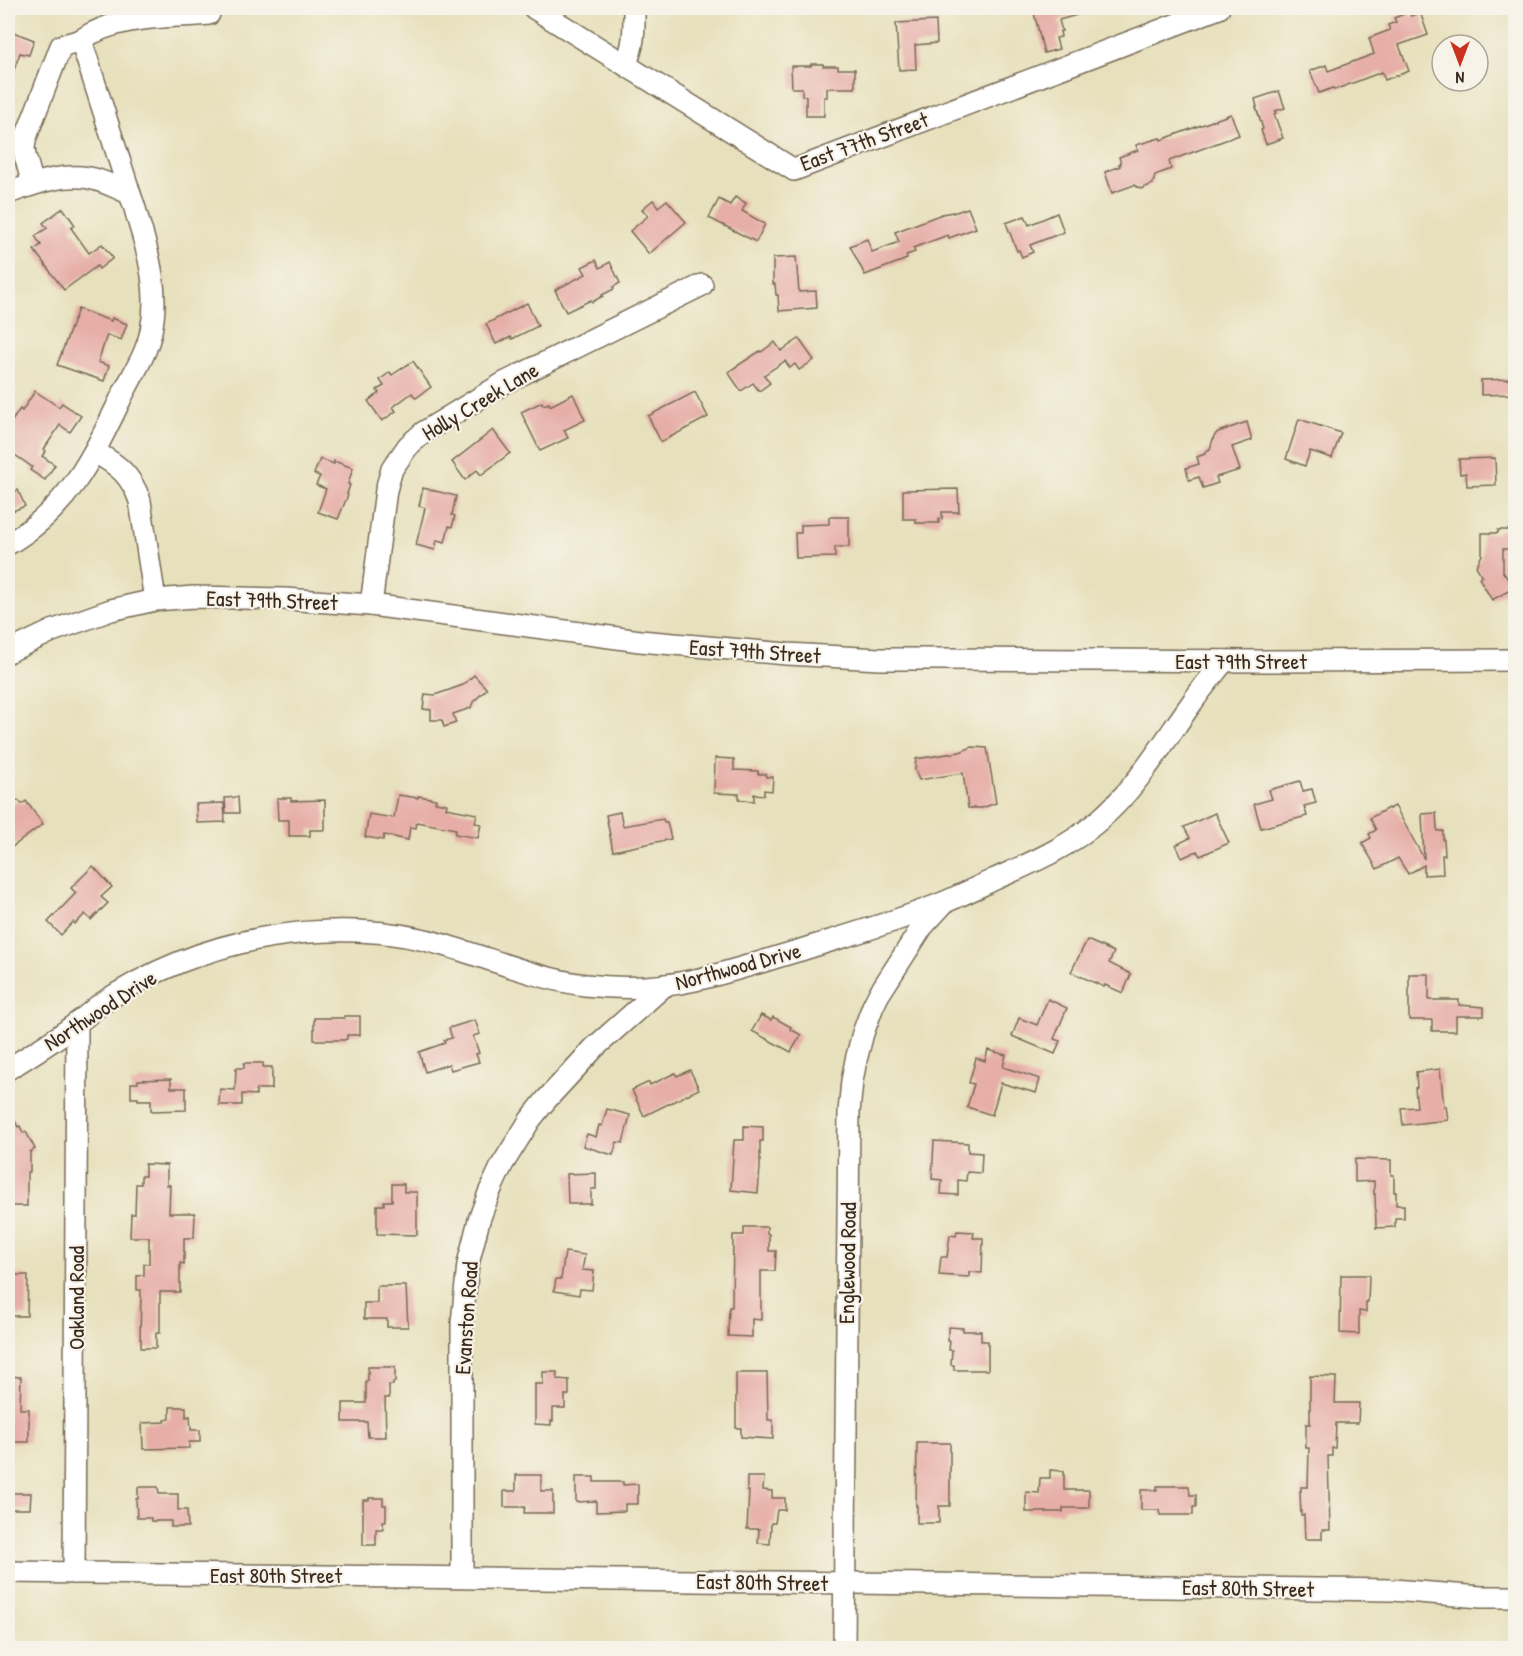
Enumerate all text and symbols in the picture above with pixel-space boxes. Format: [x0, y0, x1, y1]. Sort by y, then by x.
north arrow [1430, 33, 1490, 93]
text: N [1455, 67, 1464, 89]
street label: East 77th Street [796, 104, 933, 178]
street label: Holly Creek Lane [416, 354, 544, 448]
street label: East 79th Street [206, 583, 339, 617]
street label: East 79th Street [688, 631, 822, 671]
street label: East 79th Street [1175, 646, 1307, 676]
street label: Northwood Drive [672, 935, 804, 997]
street label: Northwood Drive [38, 962, 162, 1058]
street label: Englewood Road [831, 1201, 863, 1324]
street label: Oakland Road [61, 1246, 91, 1350]
street label: Evanston Road [447, 1260, 485, 1375]
street label: East 80th Street [210, 1560, 342, 1590]
street label: East 80th Street [696, 1566, 829, 1598]
street label: East 80th Street [1182, 1572, 1315, 1604]

